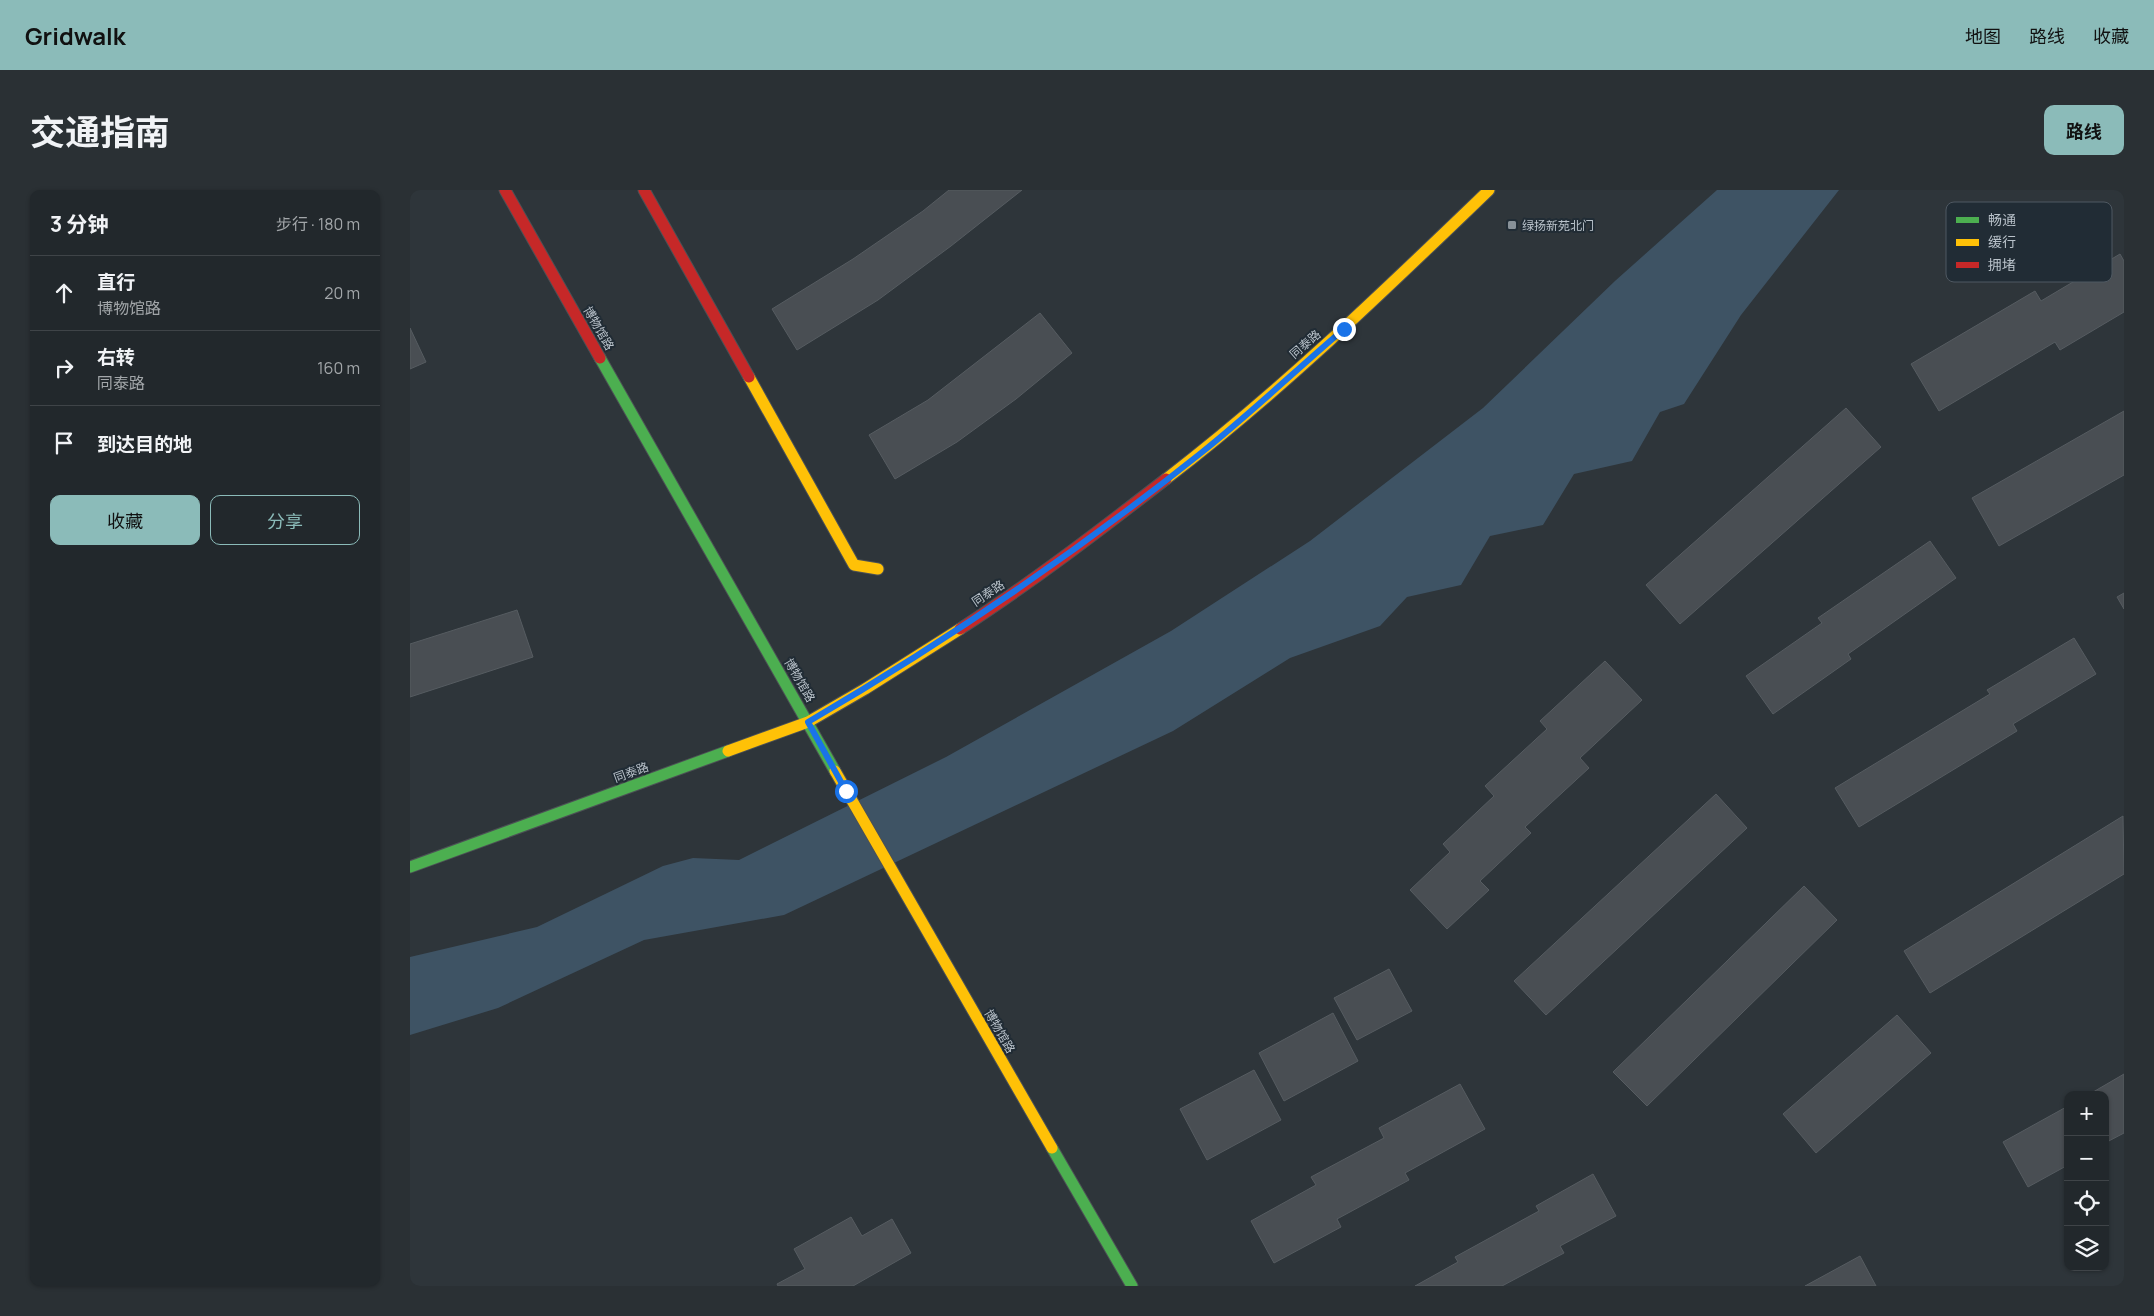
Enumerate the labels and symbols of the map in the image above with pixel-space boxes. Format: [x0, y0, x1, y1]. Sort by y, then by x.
legend [1946, 202, 2112, 282]
text: 畅通 [1988, 210, 2016, 229]
place label: 绿扬新苑北门 [1522, 217, 1594, 234]
marker: 绿扬新苑北门 [1506, 219, 1518, 231]
text: 缓行 [1988, 232, 2016, 251]
text: 拥堵 [1988, 255, 2016, 274]
street label: 博物馆路 [580, 303, 618, 353]
route end [1333, 318, 1356, 341]
street label: 同泰路 [1286, 326, 1324, 362]
street label: 同泰路 [968, 576, 1008, 610]
street label: 博物馆路 [781, 655, 819, 705]
street label: 同泰路 [611, 758, 651, 786]
route start [835, 780, 858, 803]
street label: 博物馆路 [981, 1006, 1019, 1056]

